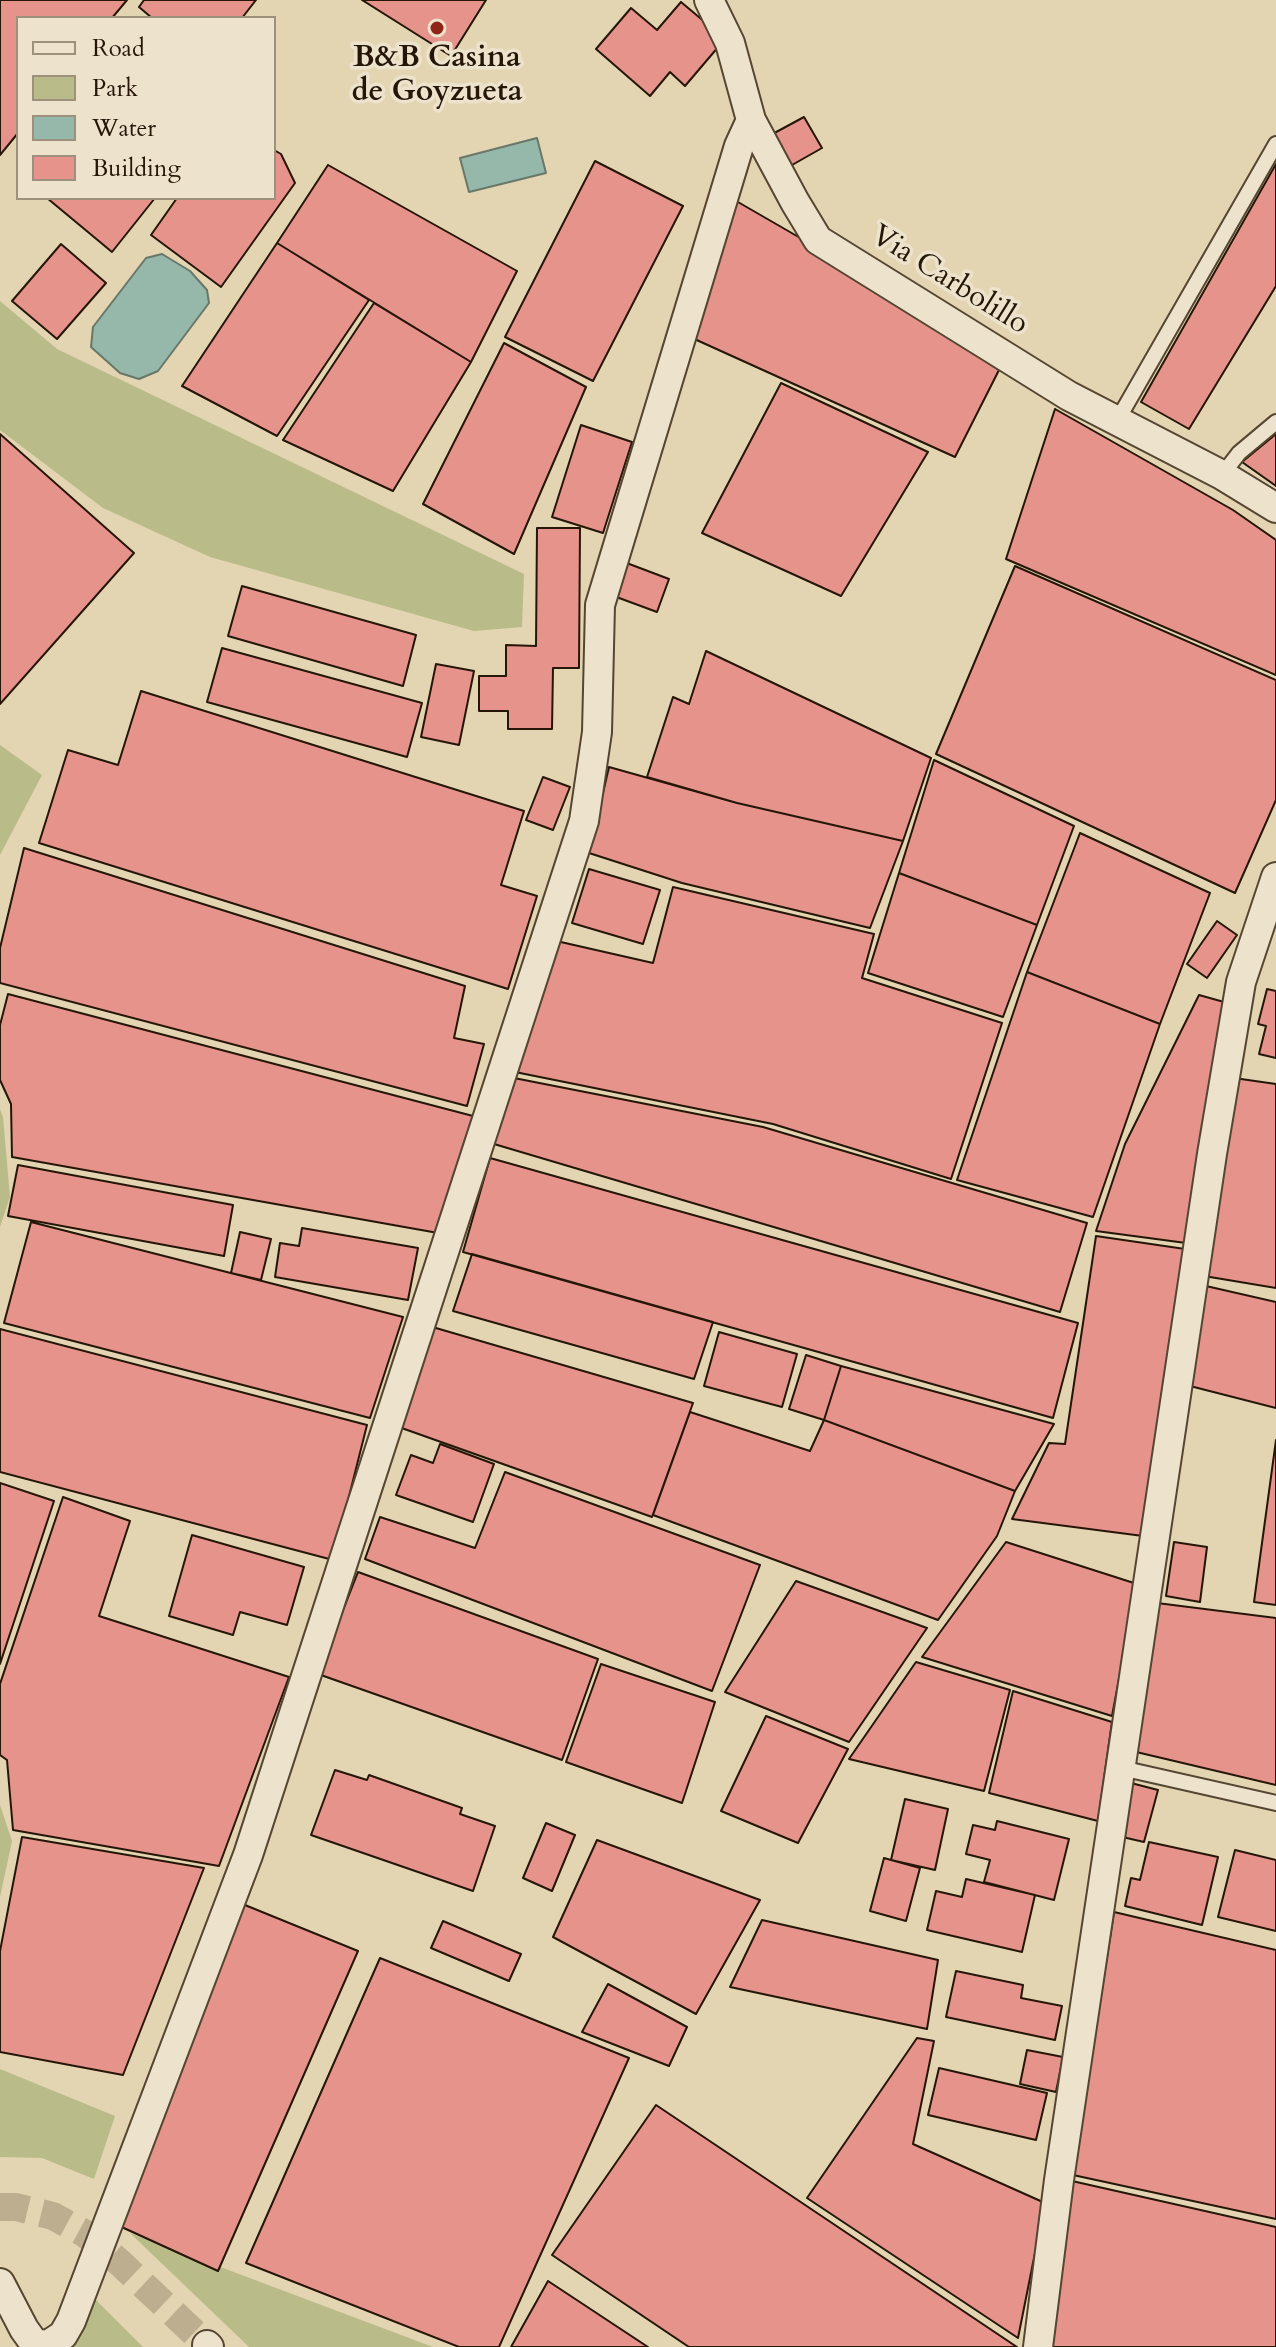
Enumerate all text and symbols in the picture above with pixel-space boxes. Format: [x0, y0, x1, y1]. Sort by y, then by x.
legend [16, 16, 276, 200]
marker: B&B Casina de Goyzueta [428, 19, 446, 37]
text: Road [92, 32, 145, 65]
place label: B&B Casina de Goyzueta [351, 41, 523, 112]
text: Park [92, 72, 138, 105]
text: Water [92, 112, 156, 145]
text: Building [92, 152, 181, 185]
street label: Via Carbolillo [864, 219, 1034, 343]

